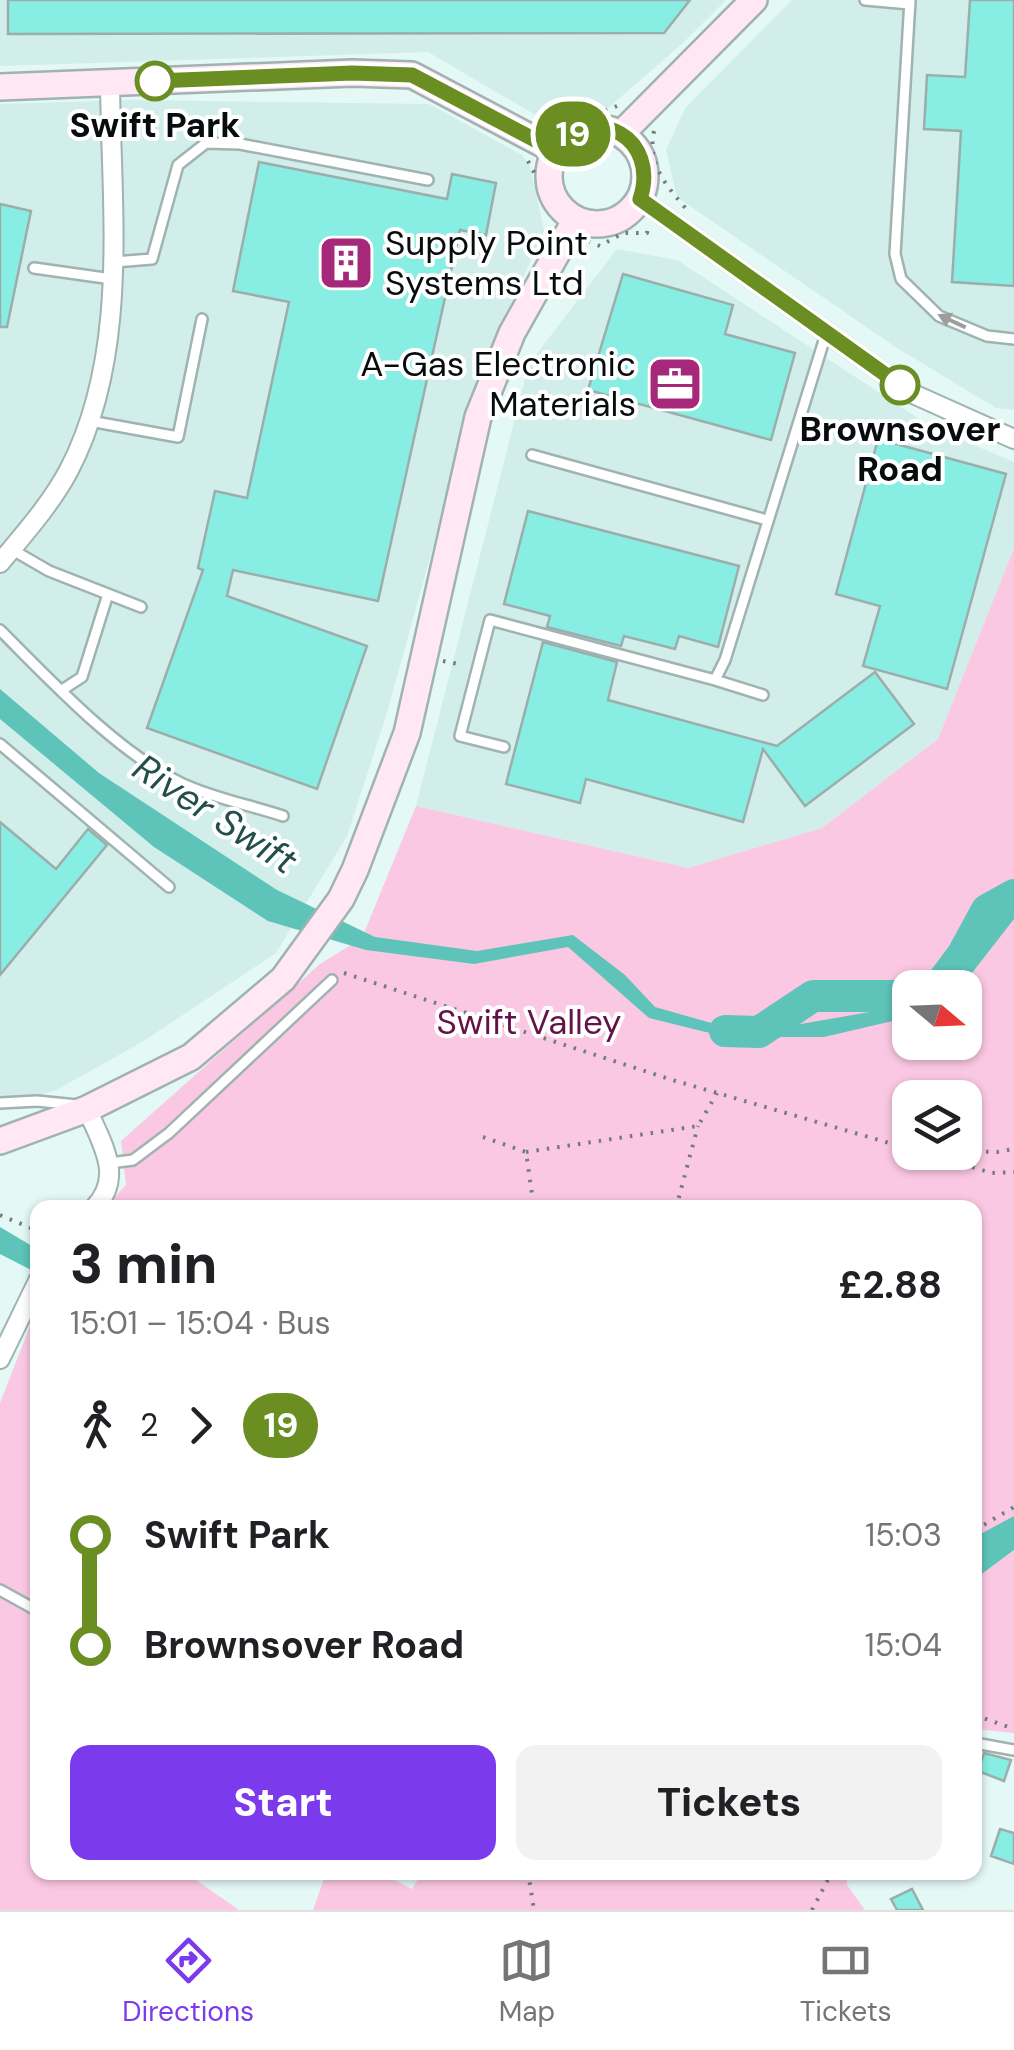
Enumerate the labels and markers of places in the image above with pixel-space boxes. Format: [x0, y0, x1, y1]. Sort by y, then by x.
marker: Swift Park [136, 62, 174, 100]
place label: Swift Park [69, 102, 241, 148]
place label: Supply Point Systems Ltd [385, 220, 588, 306]
building icon: Supply Point Systems Ltd [316, 233, 376, 293]
place label: A-Gas Electronic Materials [360, 341, 636, 427]
office icon: A-Gas Electronic Materials [645, 354, 705, 414]
marker: Brownsover Road [881, 366, 919, 404]
place label: Brownsover Road [800, 406, 1000, 492]

